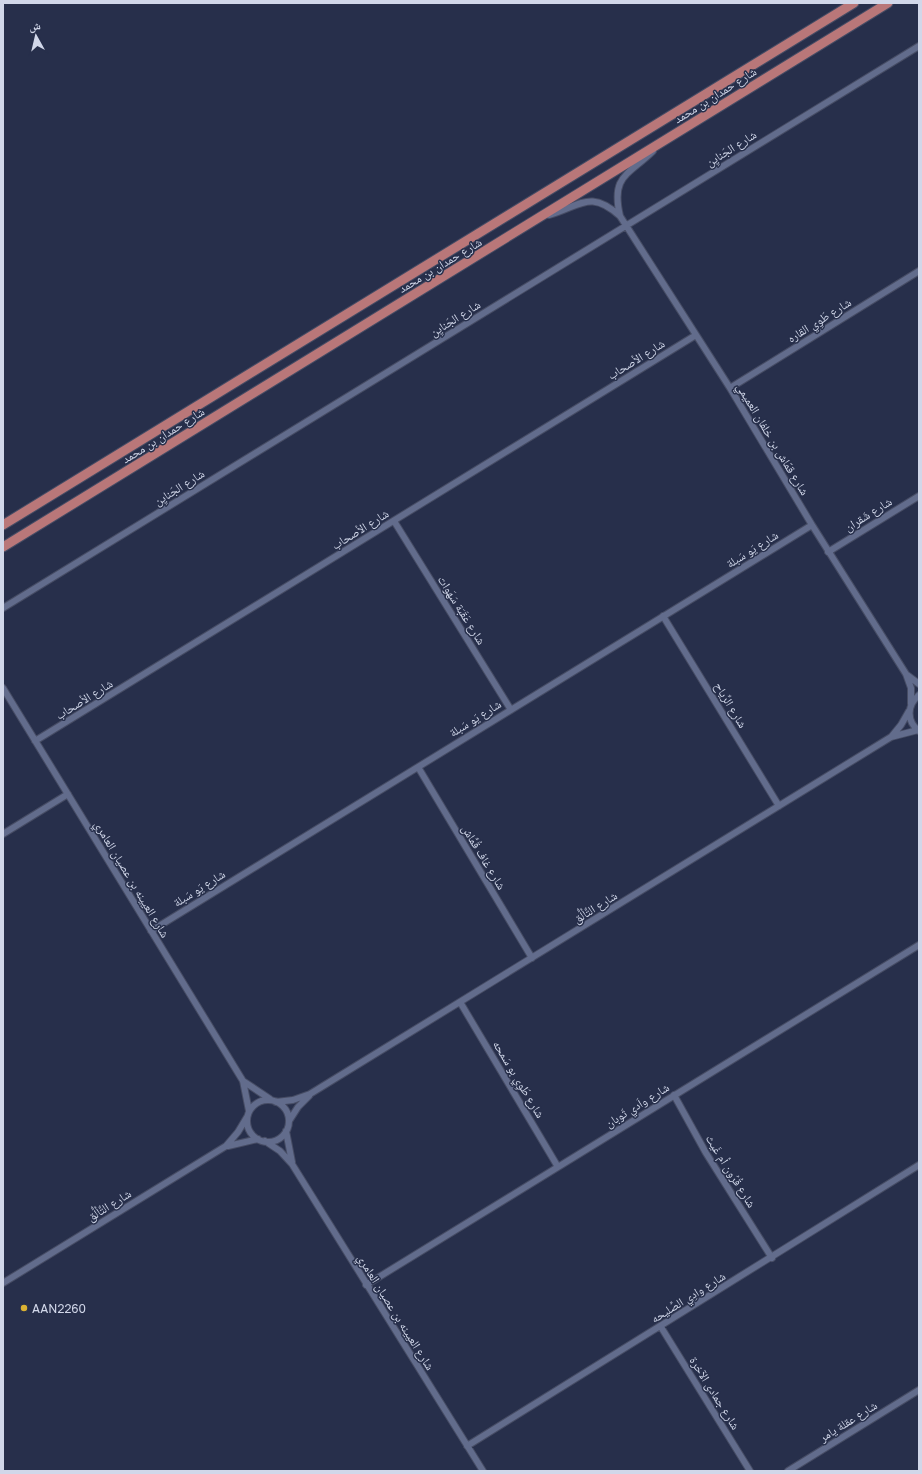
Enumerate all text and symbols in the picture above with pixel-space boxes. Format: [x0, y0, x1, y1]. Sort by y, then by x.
north arrow [16, 16, 56, 56]
text: ش [28, 18, 42, 35]
street label: شارع حمدان بن محمد [671, 64, 760, 127]
street label: شارع الجَنايِن [703, 127, 760, 171]
street label: شارع حمدان بن محمد [396, 234, 485, 297]
street label: شارع طَوِي القاره [784, 294, 855, 348]
street label: شارع الجَنايِن [427, 297, 484, 341]
street label: شارع الأصحاب [605, 335, 668, 383]
street label: شارع قمّاش بن خلفان العميمي [731, 380, 813, 500]
street label: شارع حمدان بن محمد [119, 404, 208, 467]
street label: شارع الجَنايِن [151, 466, 208, 510]
street label: شارع شَقران [842, 494, 895, 535]
street label: شارع الأصحاب [329, 505, 392, 553]
street label: شارع يَو سَبلة [723, 527, 781, 572]
street label: شارع عَقَبَة سَهَوات [434, 573, 489, 648]
street label: شارع الأصحاب [53, 675, 116, 723]
street label: شارع الرِّياح [711, 679, 751, 731]
street label: شارع يَو سَبلة [446, 696, 504, 741]
street label: شارع العيينه بن عصيان العامري [88, 818, 173, 942]
street label: شارع غاف قُمَّاش [458, 822, 509, 893]
street label: شارع يَو سَبلة [170, 866, 228, 911]
street label: شارع التَّألُّق [570, 887, 620, 927]
street label: شارع طَوِي بو سَمحه [487, 1037, 548, 1122]
street label: شارع واَدي ثَوبان [602, 1079, 674, 1133]
street label: شارع قُرُون أم غَيث [702, 1132, 759, 1211]
street label: شارع التَّألُّق [84, 1185, 134, 1225]
street label: شارع العيينه بن عصيان العامري [352, 1251, 438, 1374]
street label: شارع وادِي الصِّليحه [648, 1268, 730, 1328]
place label: AAN2260 [32, 1301, 86, 1316]
marker: AAN2260 [19, 1303, 29, 1313]
street label: شارع جمادى الآخرة [686, 1354, 743, 1433]
street label: شارع عقلة يامر [815, 1397, 880, 1446]

